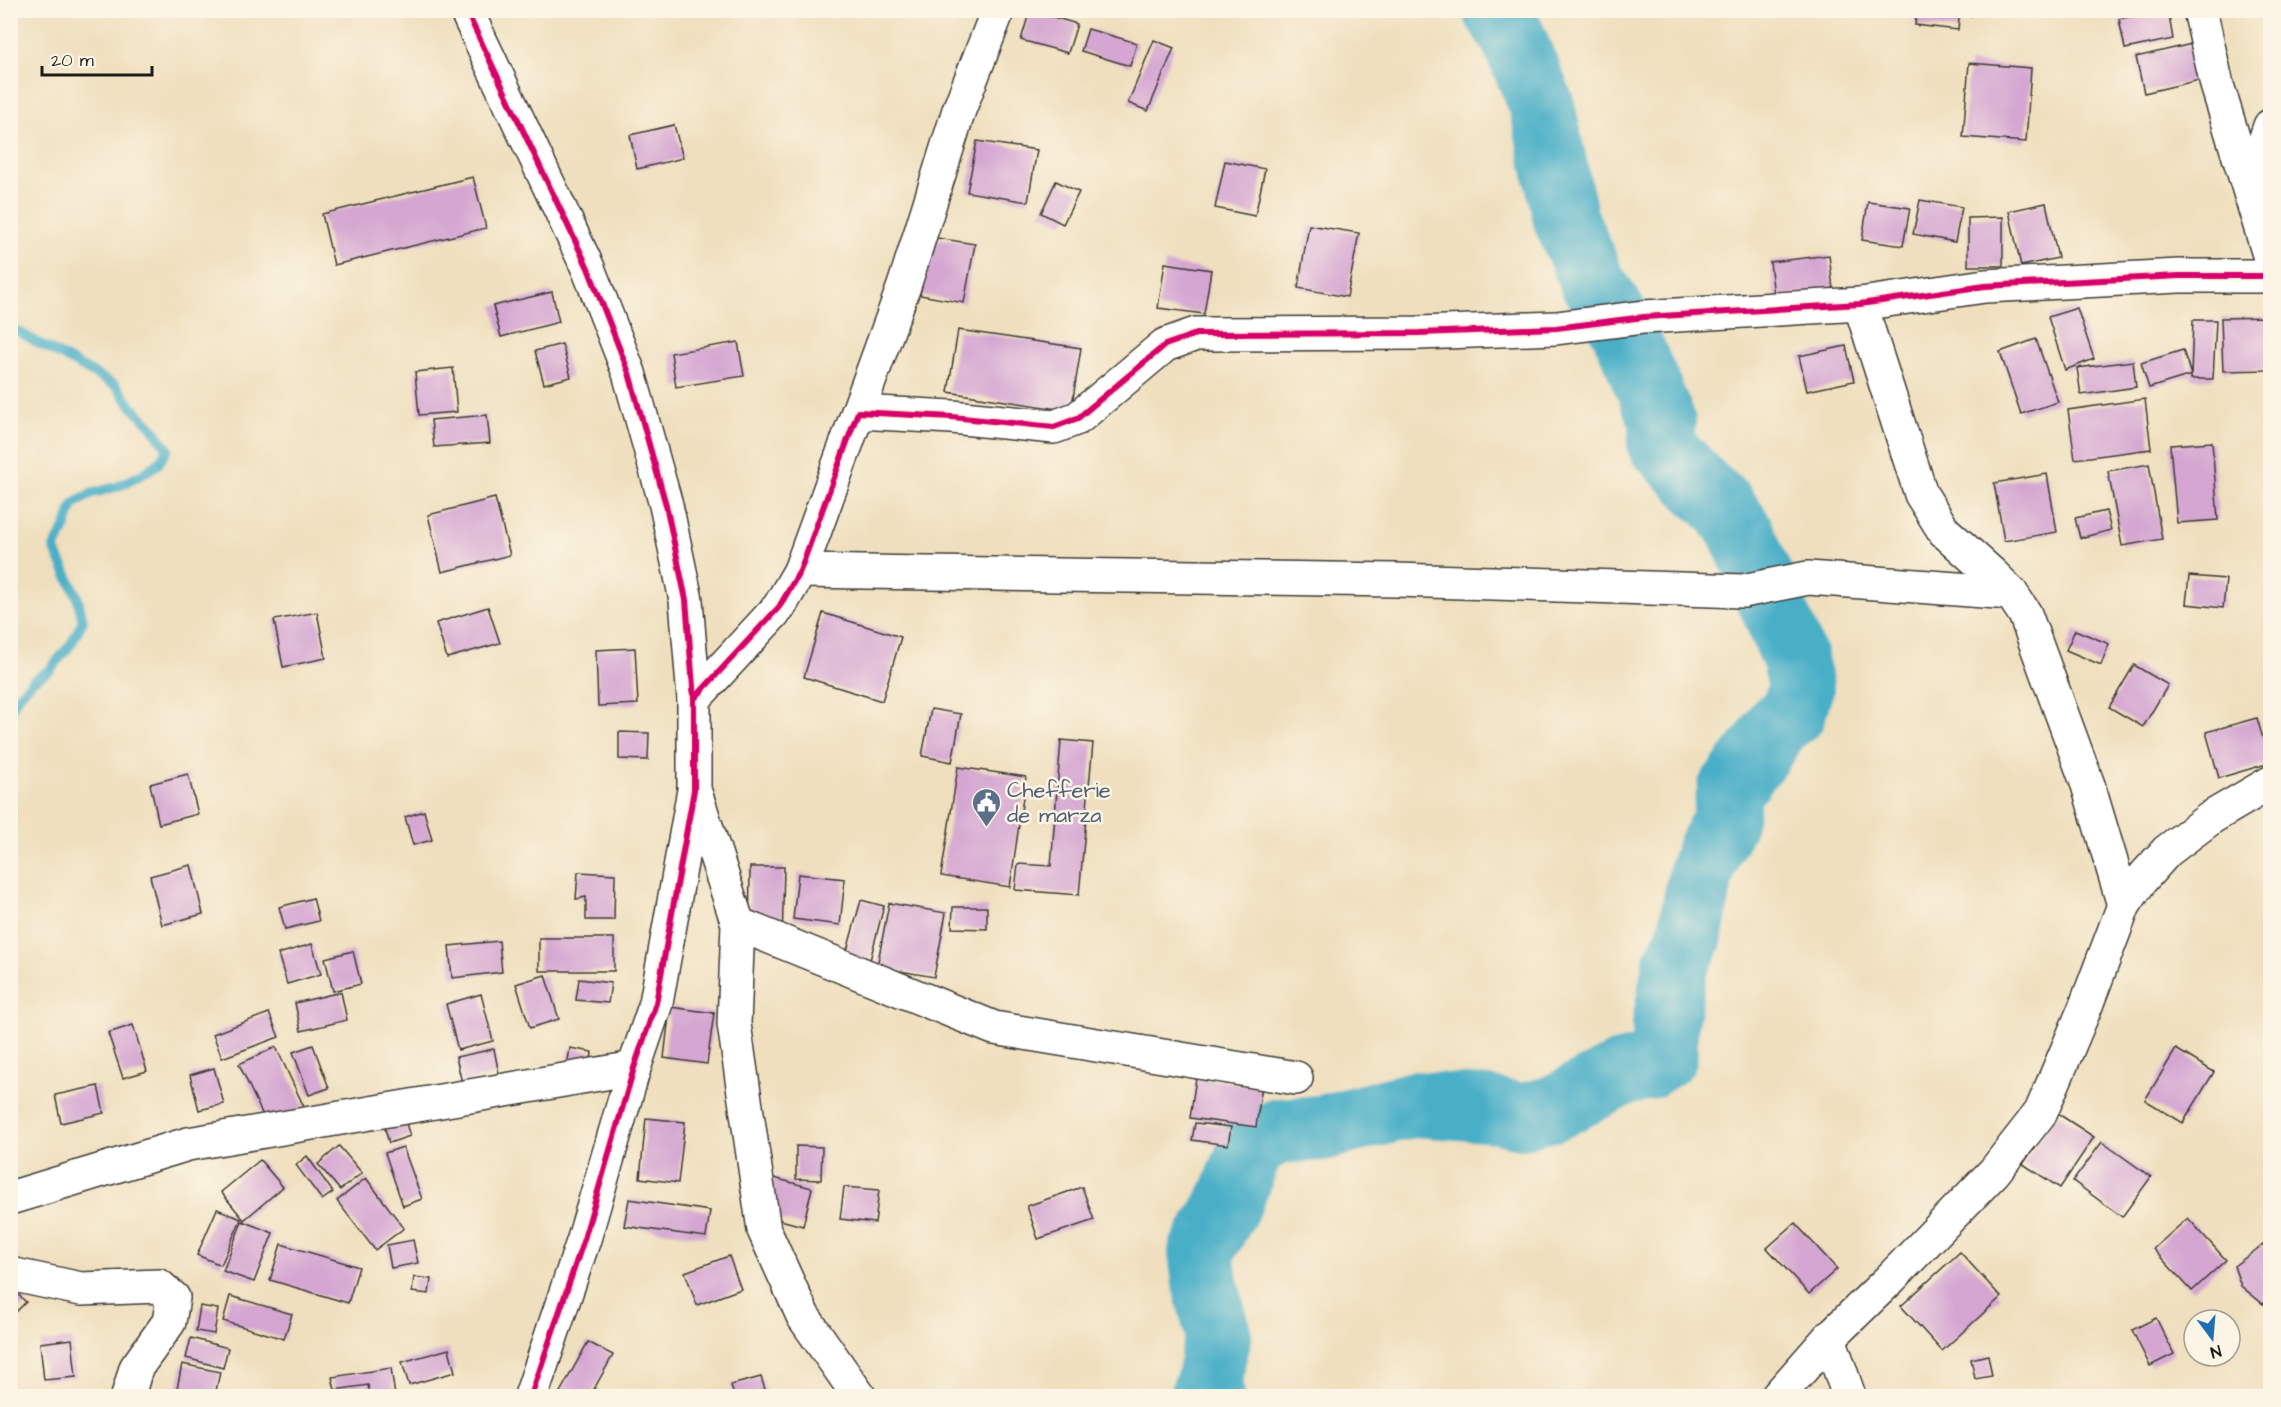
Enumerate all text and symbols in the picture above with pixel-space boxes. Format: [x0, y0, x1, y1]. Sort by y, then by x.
scale bar [42, 39, 152, 77]
text: 20 m [51, 48, 94, 73]
place label: Chefferie de marza [1007, 775, 1111, 831]
public building icon: Chefferie de marza [970, 786, 1002, 828]
north arrow [2182, 1308, 2242, 1368]
text: N [2208, 1340, 2224, 1363]

